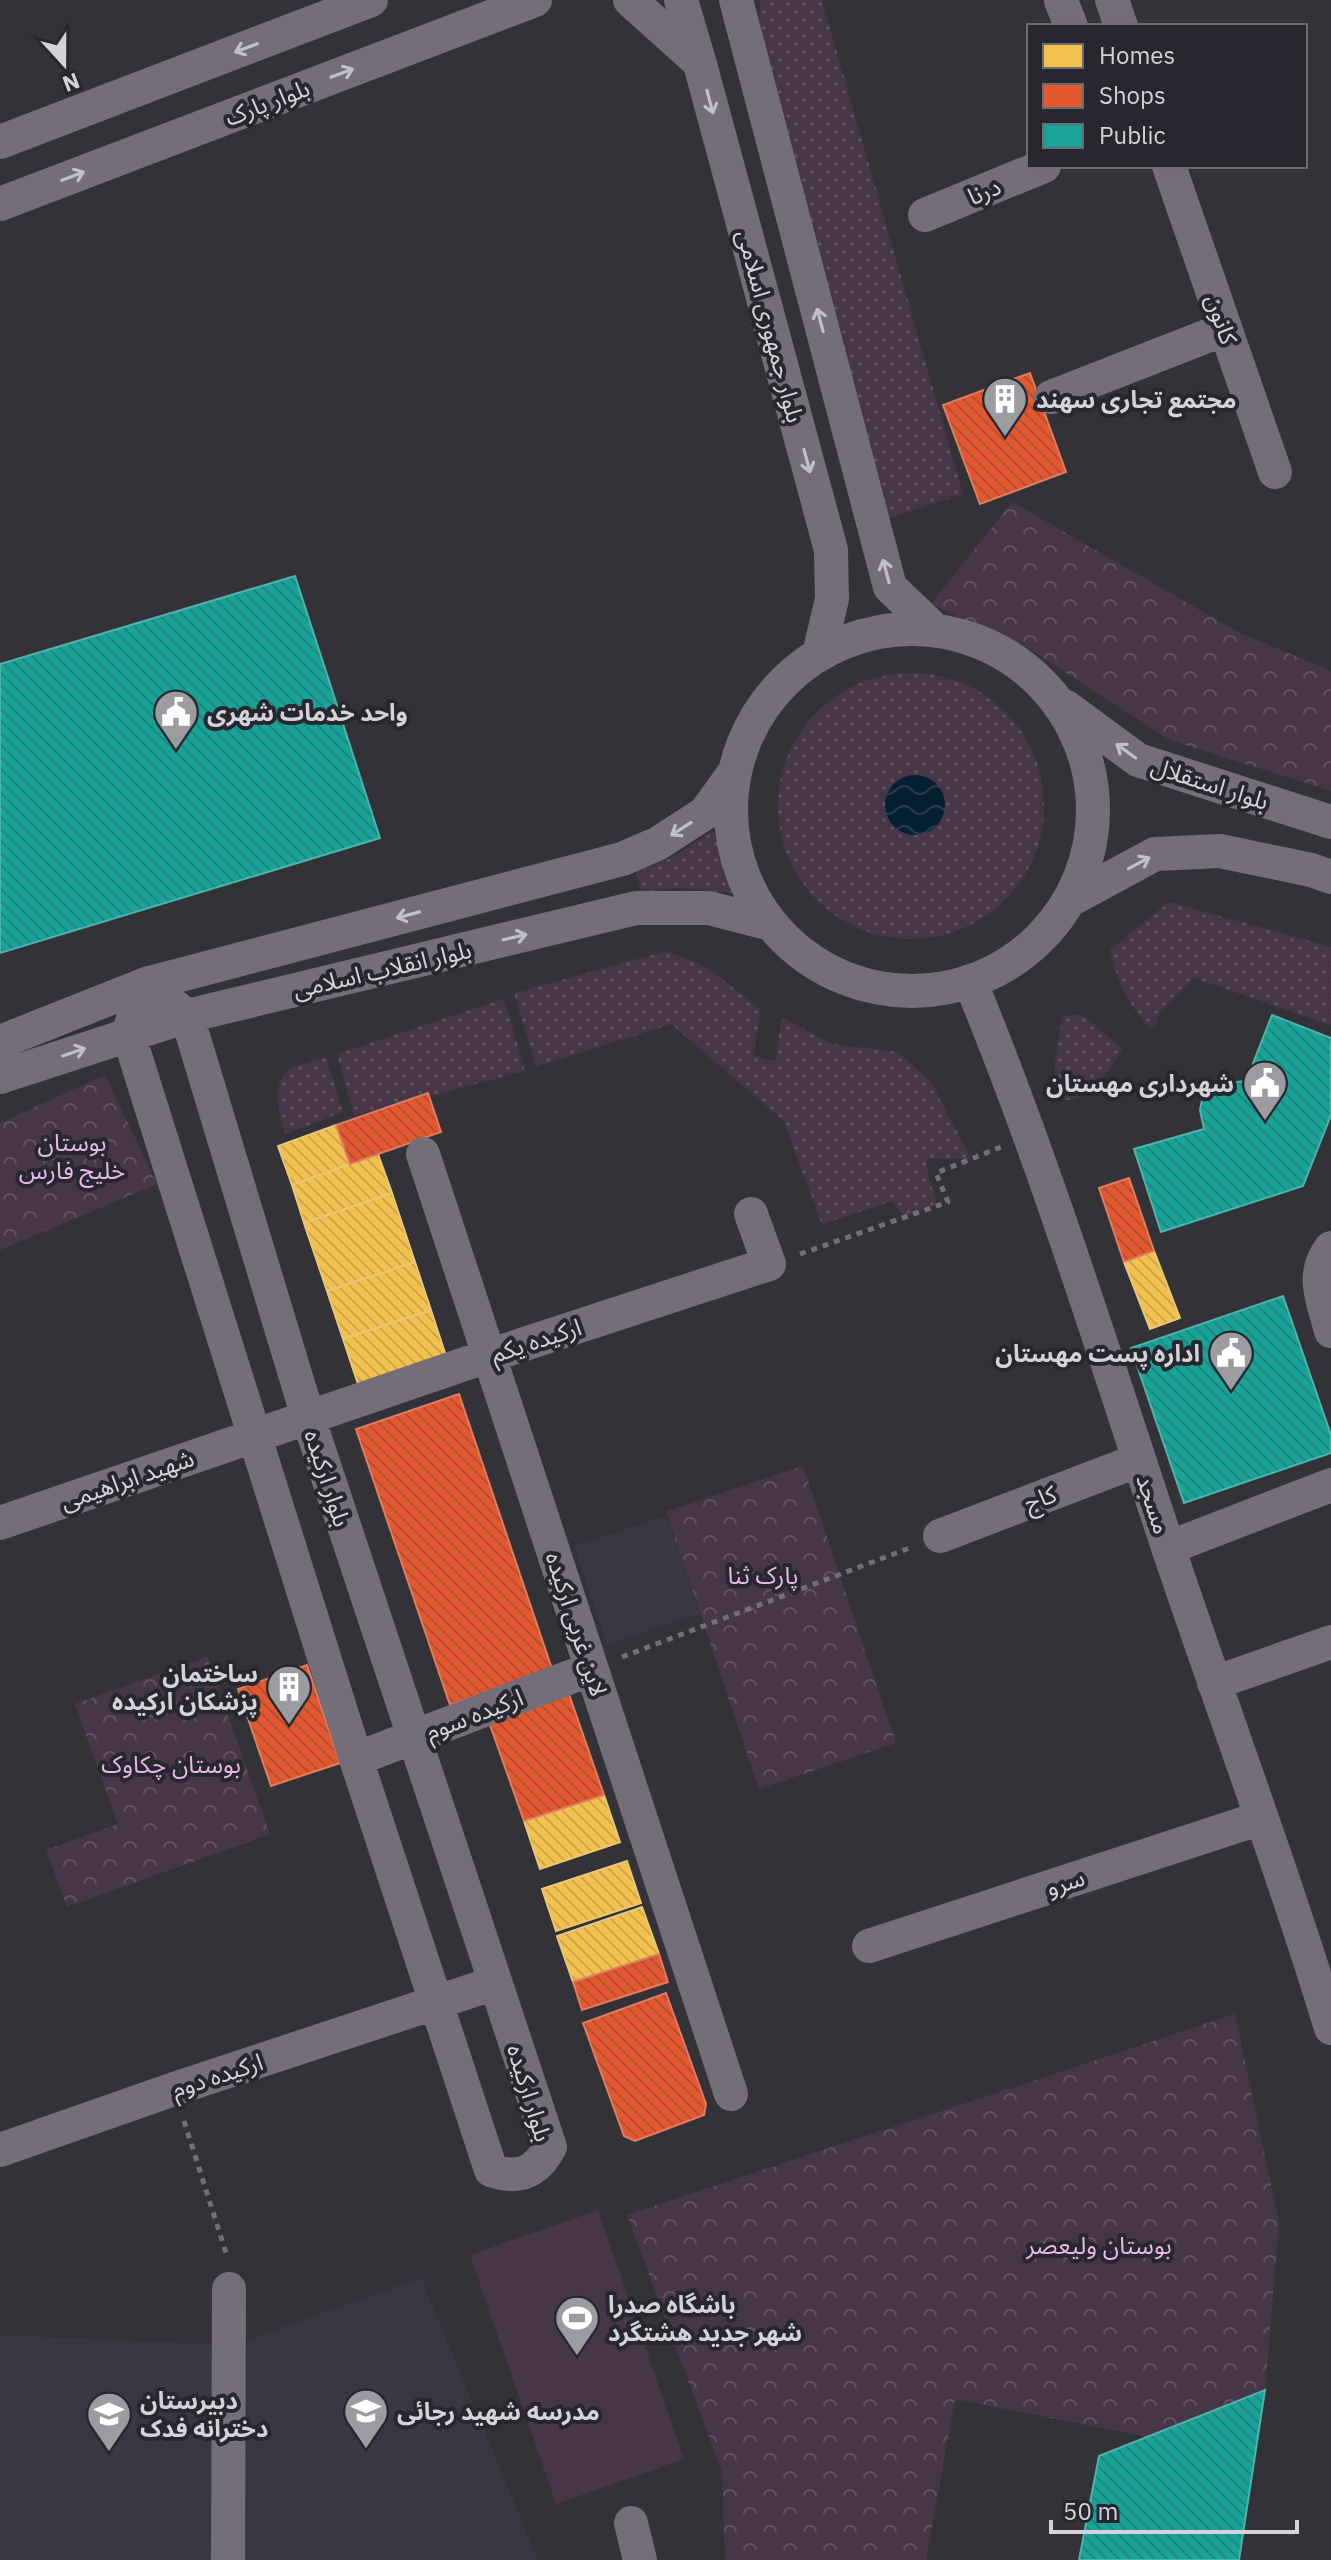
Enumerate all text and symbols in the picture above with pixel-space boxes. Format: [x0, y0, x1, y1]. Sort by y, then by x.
north arrow [24, 24, 104, 104]
legend [1027, 24, 1307, 168]
text: Homes [1099, 39, 1175, 71]
one-way arrow [234, 42, 259, 56]
one-way arrow [329, 65, 354, 79]
text: N [59, 67, 84, 100]
street label: بلوار پارک [220, 71, 314, 133]
text: Shops [1099, 79, 1166, 111]
one-way arrow [704, 88, 719, 114]
text: Public [1099, 119, 1166, 151]
one-way arrow [60, 168, 85, 182]
street label: درنا [963, 170, 1005, 212]
street label: بلوار جمهوری اسلامی [730, 226, 812, 426]
street label: کانون [1199, 290, 1246, 349]
one-way arrow [812, 307, 827, 333]
building icon: مجتمع تجاری سهند [981, 375, 1029, 438]
place label: مجتمع تجاری سهند [1036, 383, 1236, 418]
one-way arrow [800, 448, 815, 474]
one-way arrow [877, 559, 892, 585]
public building icon: واحد خدمات شهری [152, 688, 200, 751]
place label: واحد خدمات شهری [207, 696, 408, 728]
one-way arrow [1115, 743, 1137, 759]
street label: بلوار استقلال [1147, 749, 1273, 817]
one-way arrow [671, 820, 693, 837]
one-way arrow [1127, 854, 1150, 870]
one-way arrow [396, 908, 422, 923]
one-way arrow [501, 929, 527, 944]
street label: بلوار انقلاب اسلامی [290, 933, 474, 1005]
one-way arrow [61, 1044, 86, 1058]
public building icon: شهرداری مهستان [1241, 1059, 1289, 1122]
place label: شهرداری مهستان [1046, 1067, 1234, 1099]
park label: بوستان خلیج فارس [19, 1126, 125, 1188]
street label: ارکیده یکم [487, 1310, 586, 1372]
public building icon: اداره پست مهستان [1207, 1329, 1255, 1392]
place label: اداره پست مهستان [995, 1337, 1200, 1370]
street label: بلوار ارکیده [297, 1425, 359, 1531]
street label: شهید ابراهیمی [56, 1441, 198, 1517]
street label: مسجد [1129, 1470, 1179, 1538]
street label: کاج [1019, 1477, 1063, 1521]
street label: لاین غربی ارکیده [539, 1548, 615, 1700]
park label: پارک ثنا [727, 1559, 799, 1591]
place label: ساختمان پزشکان ارکیده [112, 1657, 258, 1718]
building icon: ساختمان پزشکان ارکیده [265, 1663, 313, 1726]
street label: ارکیده سوم [421, 1681, 529, 1750]
park label: بوستان چکاوک [101, 1748, 241, 1780]
street label: سرو [1041, 1861, 1089, 1903]
street label: بلوار ارکیده [500, 2040, 560, 2146]
street label: ارکیده دوم [167, 2045, 268, 2108]
park label: بوستان ولیعصر [1025, 2229, 1172, 2261]
place label: باشگاه صدرا شهر جدید هشتگرد [608, 2288, 802, 2348]
sports icon: باشگاه صدرا شهر جدید هشتگرد [553, 2294, 601, 2357]
place label: دبیرستان دخترانه فدک [140, 2384, 268, 2444]
school or university icon: مدرسه شهید رجائی [342, 2387, 390, 2450]
school or university icon: دبیرستان دخترانه فدک [85, 2390, 133, 2453]
place label: مدرسه شهید رجائی [397, 2395, 600, 2427]
scale bar [1051, 2484, 1297, 2534]
text: 50 m [1063, 2495, 1118, 2527]

